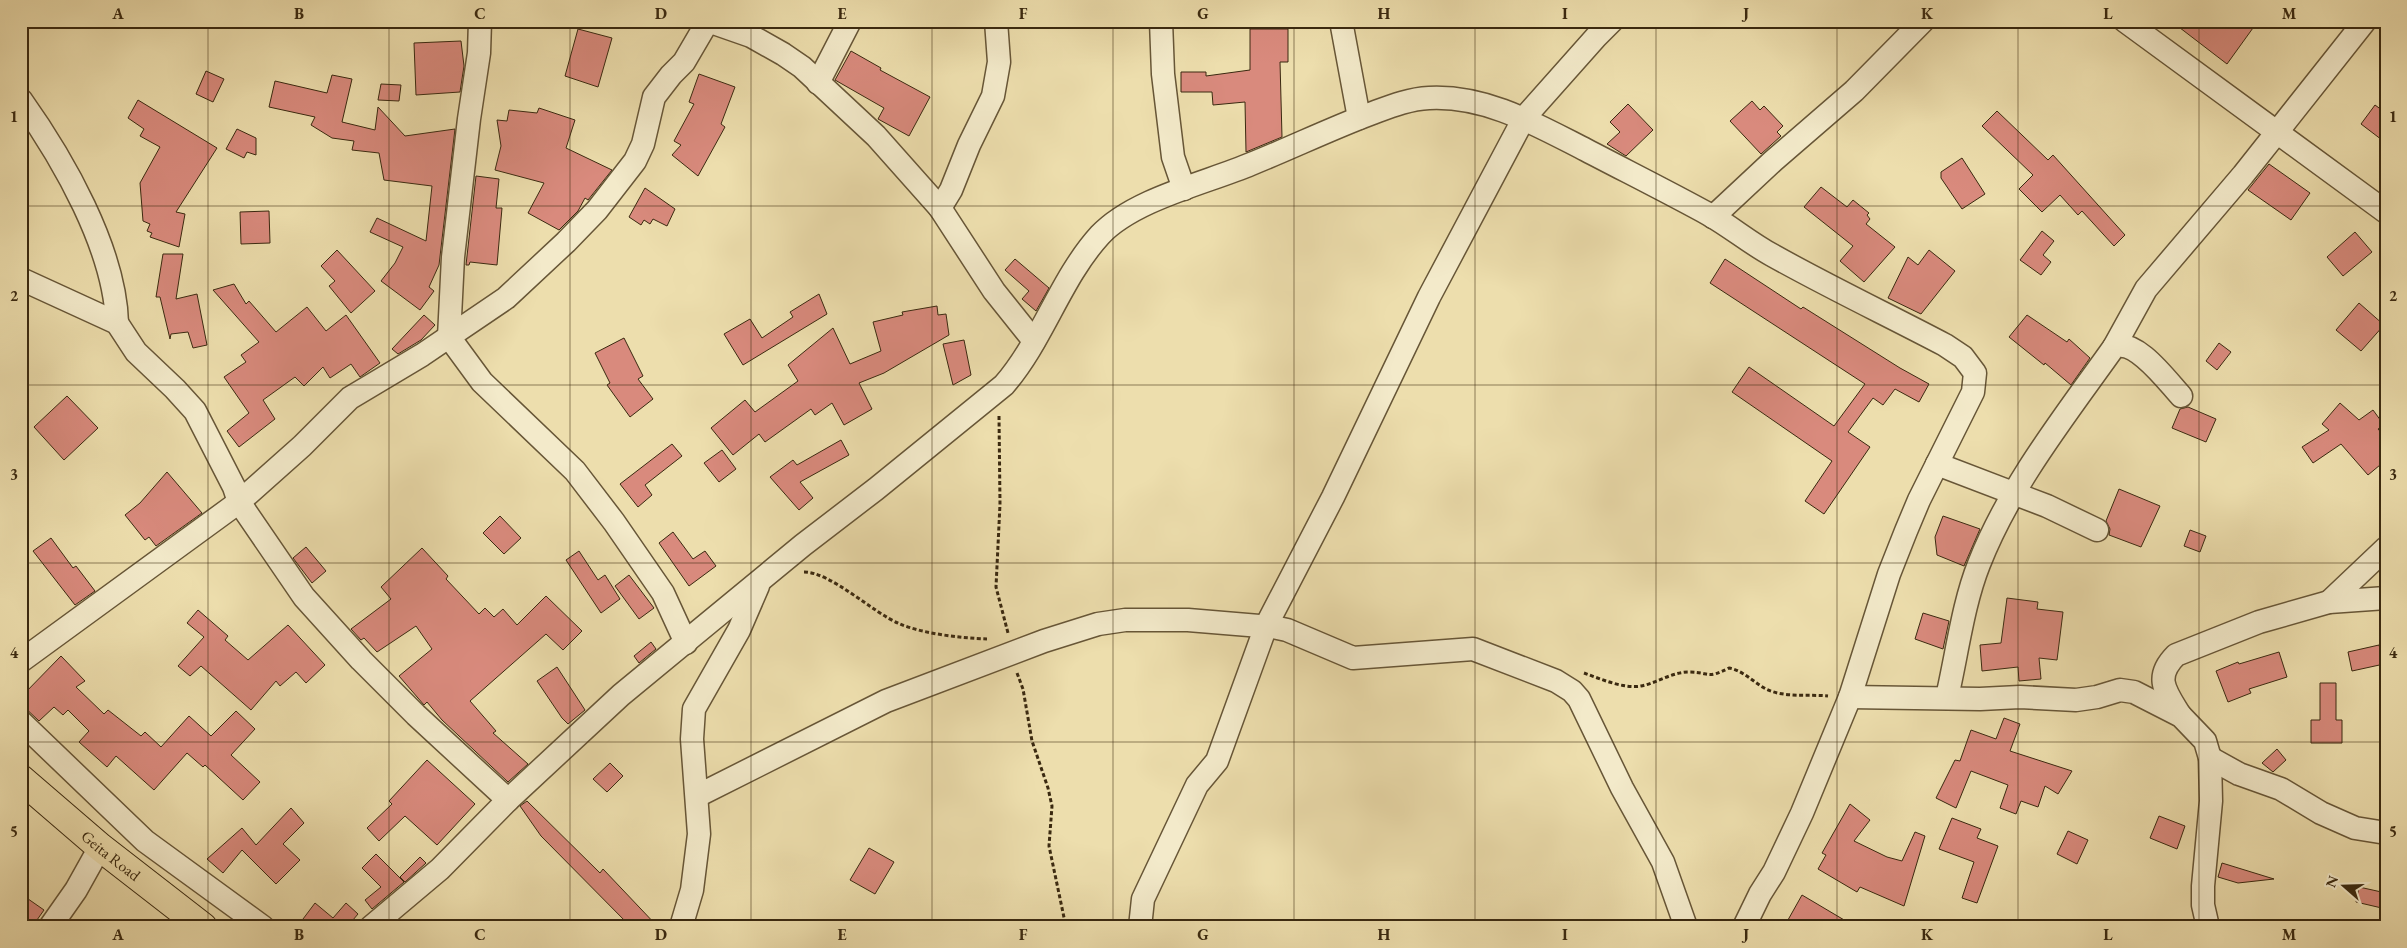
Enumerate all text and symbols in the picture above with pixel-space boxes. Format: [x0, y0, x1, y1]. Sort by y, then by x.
text: A [111, 3, 124, 24]
text: B [294, 3, 304, 24]
text: C [474, 3, 486, 24]
text: D [655, 3, 667, 24]
text: E [837, 3, 847, 24]
text: F [1019, 3, 1028, 24]
text: G [1197, 3, 1209, 24]
text: H [1378, 3, 1391, 24]
text: I [1562, 3, 1568, 24]
text: J [1741, 3, 1749, 24]
text: K [1921, 3, 1934, 24]
text: L [2103, 3, 2113, 24]
text: M [2282, 3, 2297, 24]
text: 1 [10, 106, 18, 127]
text: 1 [2389, 106, 2397, 127]
text: 2 [10, 285, 19, 306]
text: 2 [2389, 285, 2398, 306]
text: 3 [10, 464, 18, 485]
text: 3 [2389, 464, 2397, 485]
text: 4 [10, 642, 19, 663]
text: 4 [2389, 642, 2398, 663]
text: 5 [10, 821, 18, 842]
text: 5 [2389, 821, 2397, 842]
street label: Geita Road [77, 826, 145, 886]
north arrow [2320, 860, 2370, 910]
text: N [2321, 873, 2342, 890]
text: A [111, 924, 124, 945]
text: B [294, 924, 304, 945]
text: C [474, 924, 486, 945]
text: D [655, 924, 667, 945]
text: E [837, 924, 847, 945]
text: F [1019, 924, 1028, 945]
text: G [1197, 924, 1209, 945]
text: H [1378, 924, 1391, 945]
text: I [1562, 924, 1568, 945]
text: J [1741, 924, 1749, 945]
text: K [1921, 924, 1934, 945]
text: L [2103, 924, 2113, 945]
text: M [2282, 924, 2297, 945]

